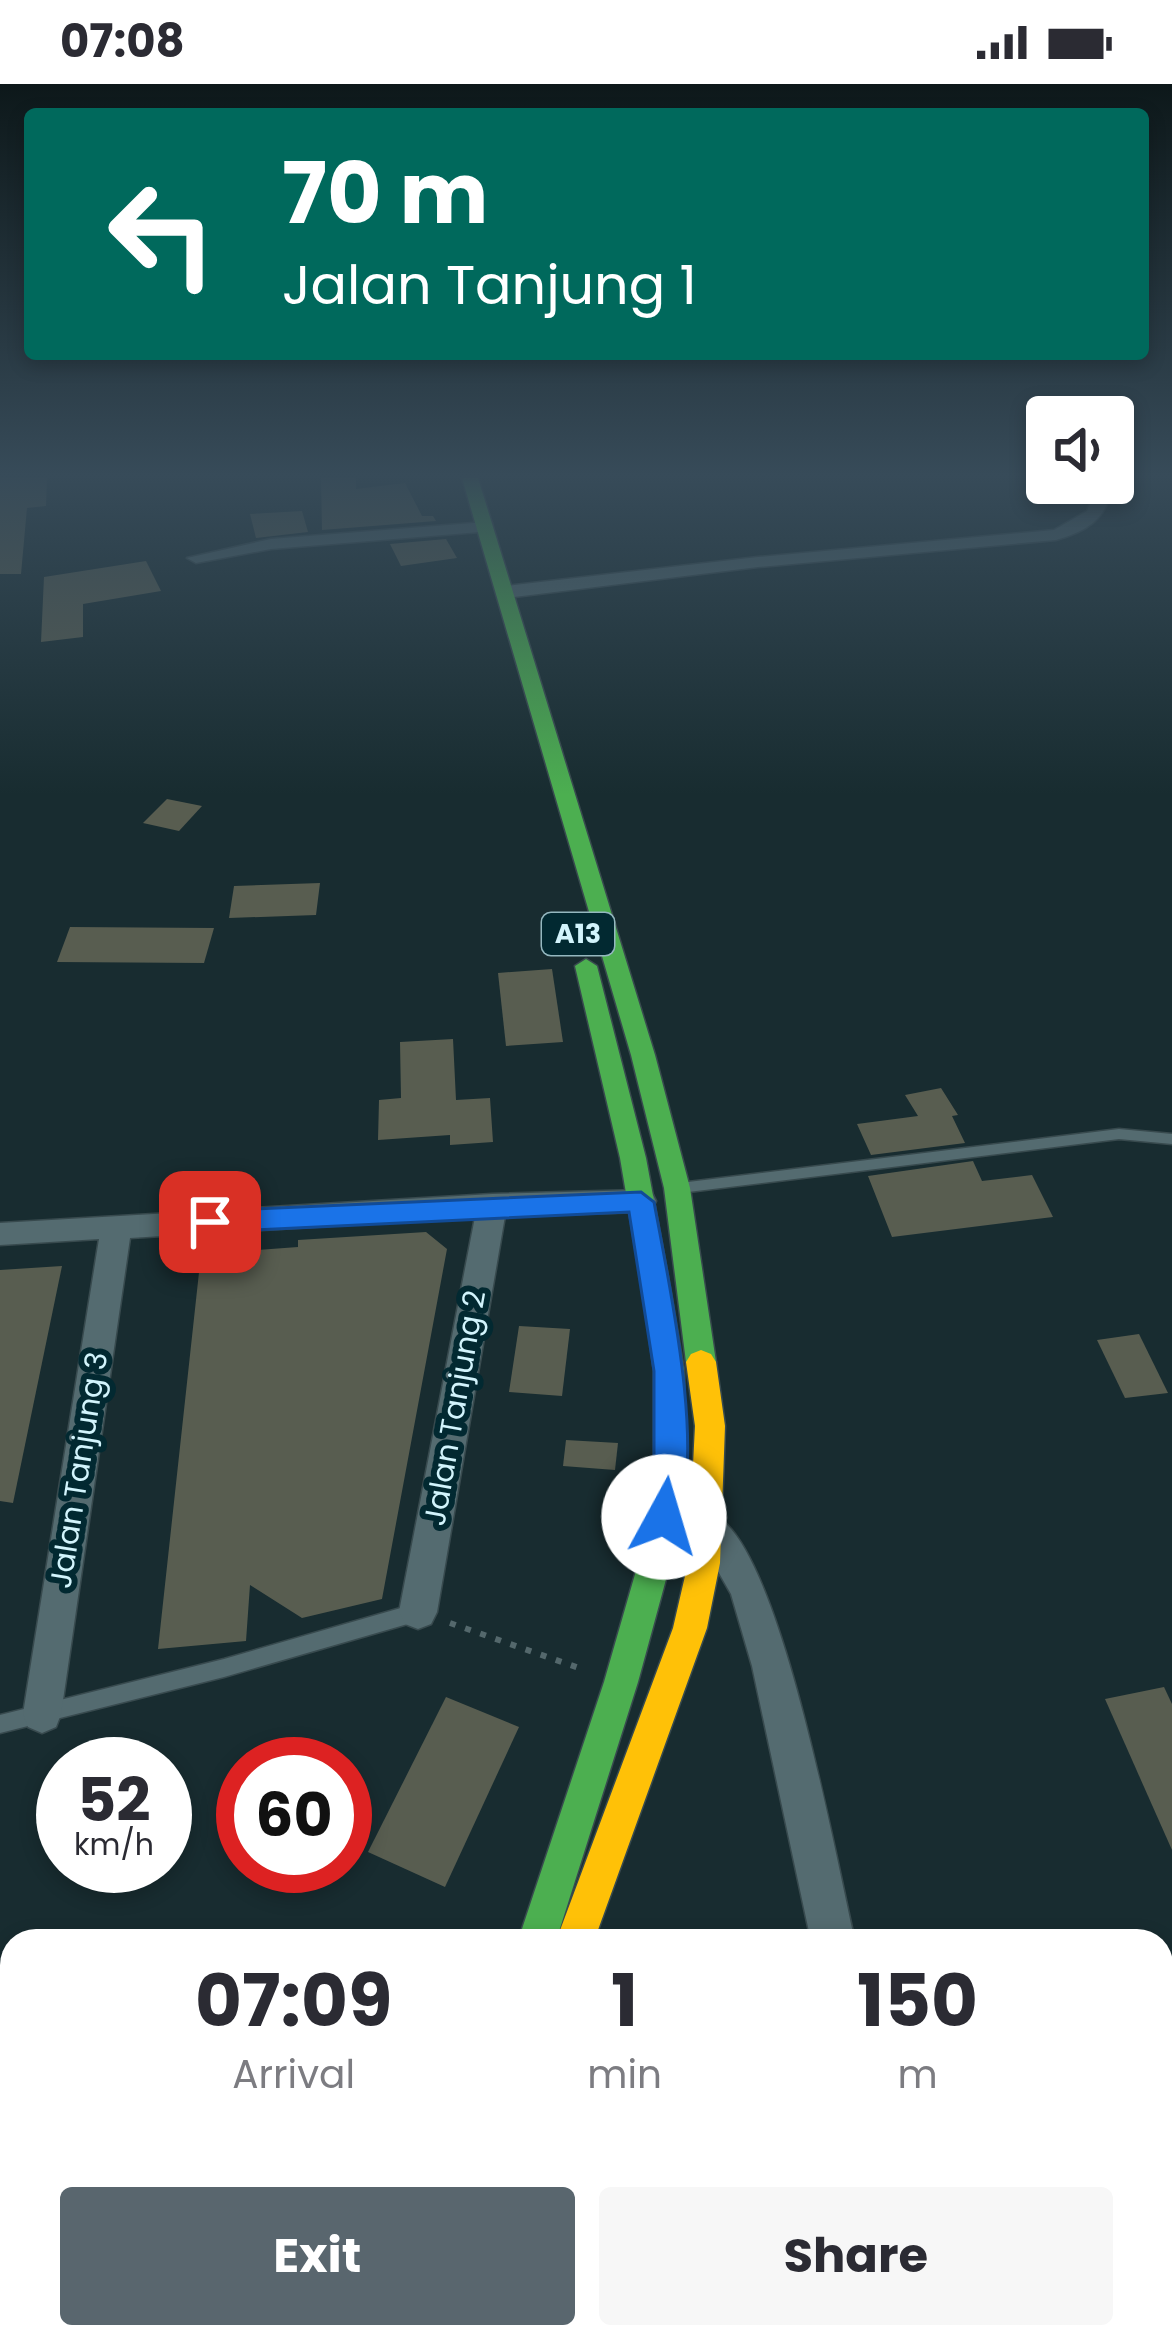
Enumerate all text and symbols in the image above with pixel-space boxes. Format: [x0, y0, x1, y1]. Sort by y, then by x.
text: 07:08 [60, 10, 185, 73]
text: 70 m [282, 135, 488, 252]
icon: left [84, 156, 240, 312]
text: Jalan Tanjung 1 [282, 247, 697, 323]
map controls [1026, 396, 1134, 504]
button: sound [1026, 396, 1134, 504]
road number: A13 [542, 913, 614, 955]
pin [159, 1171, 261, 1273]
icon: arrive [177, 1189, 243, 1255]
street label: Jalan Tanjung 2 [413, 1287, 496, 1529]
street label: Jalan Tanjung 3 [39, 1349, 118, 1591]
position arrow [601, 1454, 727, 1580]
speed limit sign: 60 [216, 1737, 372, 1893]
text: 52 [77, 1758, 151, 1842]
text: km/h [74, 1823, 154, 1866]
text: 07:09 [195, 1950, 392, 2051]
text: 1 [611, 1950, 638, 2051]
text: 150 [857, 1950, 978, 2051]
text: Arrival [232, 2047, 355, 2102]
text: min [587, 2047, 662, 2102]
text: m [897, 2047, 938, 2102]
button: Exit [60, 2187, 575, 2325]
button: Share [599, 2187, 1113, 2325]

